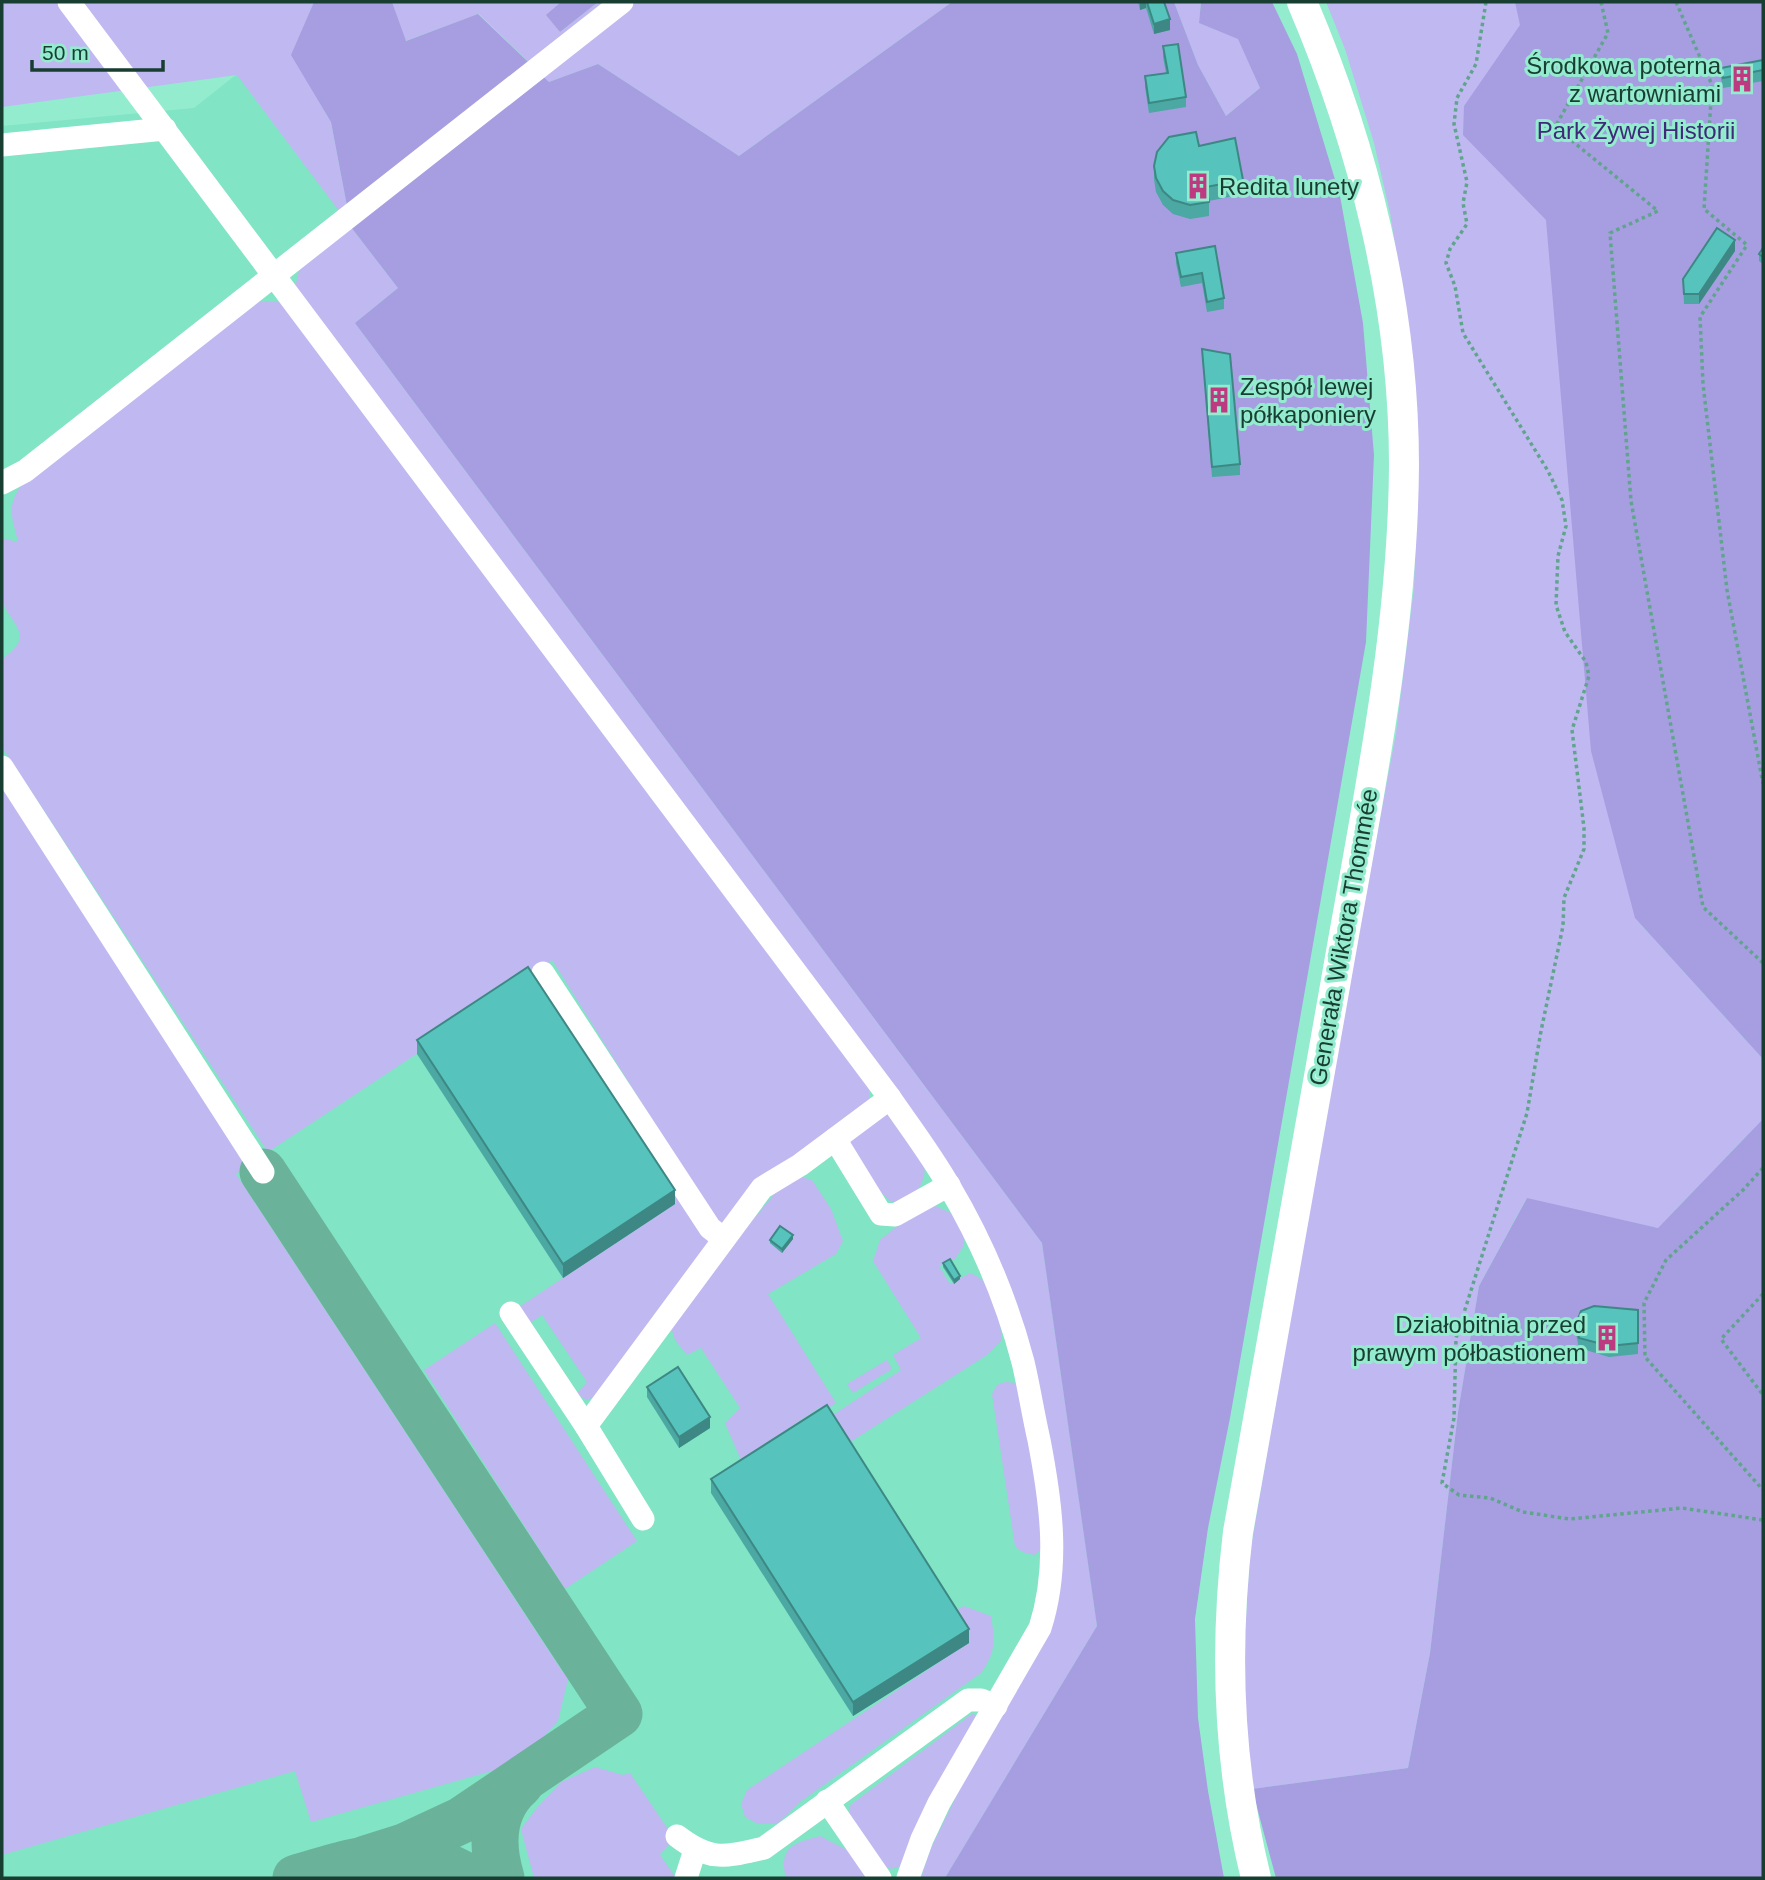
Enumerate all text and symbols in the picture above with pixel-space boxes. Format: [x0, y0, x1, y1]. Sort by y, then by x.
scale bar [32, 28, 163, 72]
text: 50 m [42, 41, 89, 64]
place label: Środkowa poterna z wartowniami [1526, 52, 1722, 107]
building icon: Środkowa poterna z wartowniami [1727, 64, 1757, 94]
park label: Park Żywej Historii [1537, 117, 1735, 144]
building icon: Redita lunety [1183, 171, 1213, 201]
place label: Redita lunety [1219, 173, 1359, 200]
place label: Zespół lewej półkaponiery [1240, 373, 1376, 428]
building icon: Zespół lewej półkaponiery [1204, 385, 1234, 415]
street label: Generała Wiktora Thommée [1304, 786, 1382, 1088]
place label: Działobitnia przed prawym półbastionem [1353, 1311, 1586, 1366]
building icon: Działobitnia przed prawym półbastionem [1592, 1323, 1622, 1353]

